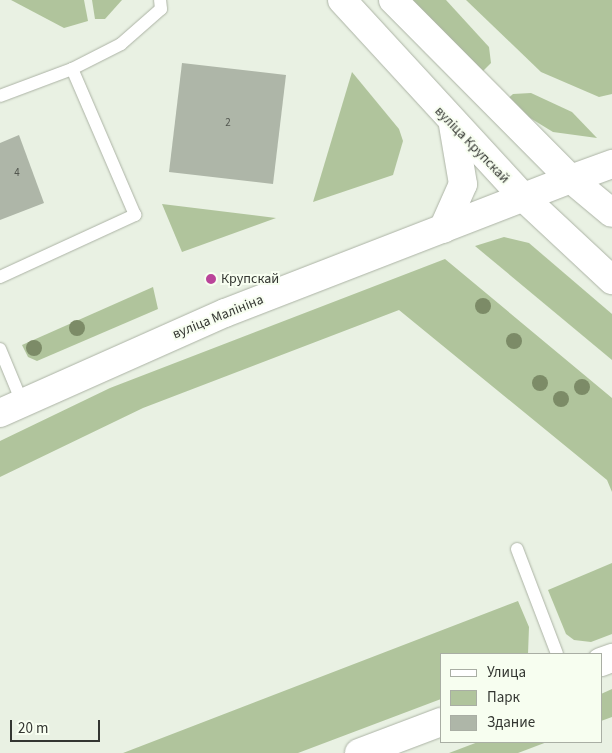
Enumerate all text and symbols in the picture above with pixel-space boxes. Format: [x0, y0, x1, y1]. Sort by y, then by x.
street label: вуліца Крупскай [431, 103, 513, 187]
house number: 2 [225, 116, 231, 130]
house number: 4 [14, 166, 20, 180]
place label: Крупскай [221, 271, 279, 287]
marker: Крупскай [205, 273, 217, 285]
street label: вуліца Малініна [170, 291, 266, 343]
legend [440, 653, 602, 743]
text: Улица [487, 662, 526, 683]
text: Парк [487, 687, 520, 708]
scale bar [12, 710, 102, 742]
text: Здание [487, 712, 535, 733]
text: 20 m [18, 718, 48, 739]

